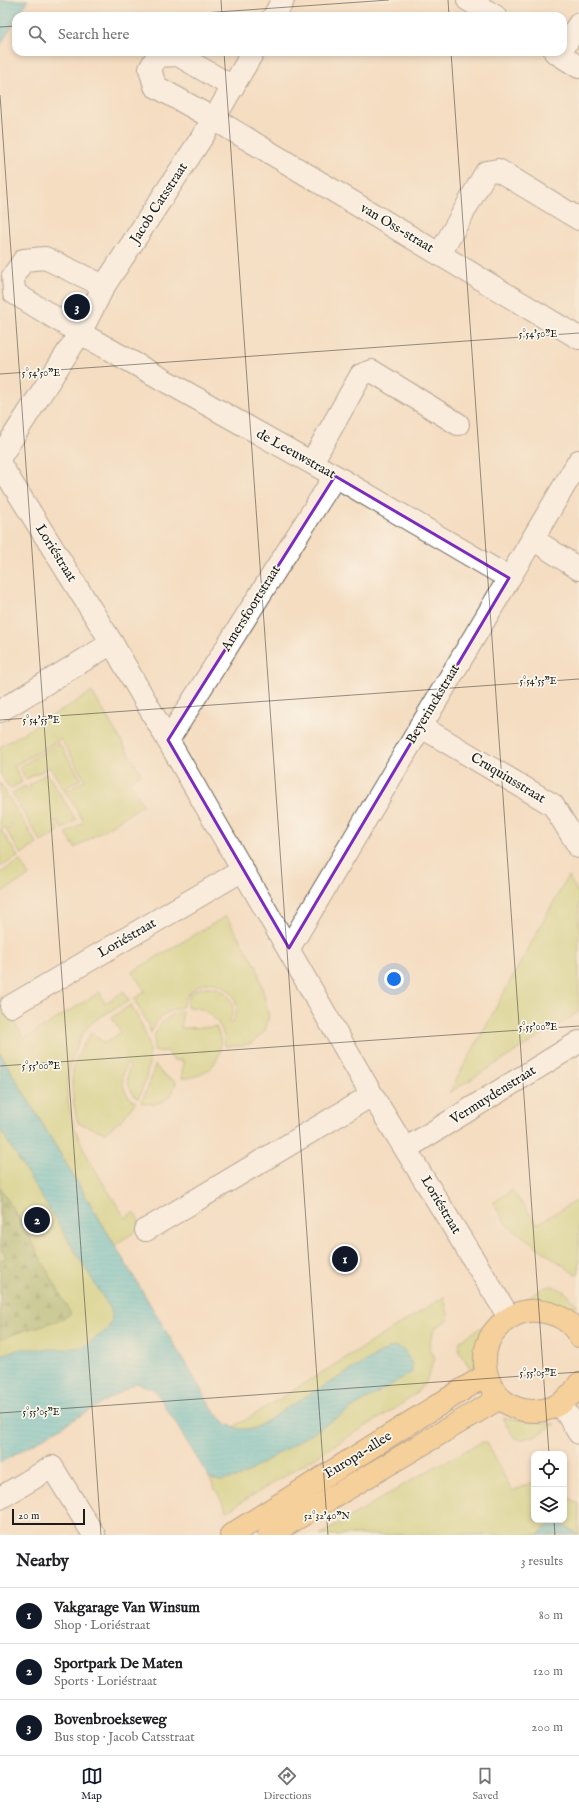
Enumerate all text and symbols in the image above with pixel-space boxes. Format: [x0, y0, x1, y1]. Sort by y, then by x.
search box [12, 12, 567, 56]
icon: search [26, 23, 48, 45]
text: Search here [58, 25, 129, 44]
street label: Jacob Catsstraat [125, 159, 192, 249]
street label: van Oss-straat [357, 199, 437, 257]
pin: 3 [64, 292, 90, 322]
text: 5°54'50"E [519, 328, 557, 341]
text: 5°54'50"E [22, 367, 60, 380]
street label: de Leeuwstraat [253, 425, 339, 483]
street label: Loriéstraat [31, 521, 81, 585]
street label: Amersfoortstraat [217, 561, 285, 655]
street label: Beyerinckstraat [402, 660, 464, 747]
text: 5°54'55"E [519, 675, 557, 688]
text: 5°54'55"E [22, 714, 60, 727]
street label: Cruquiusstraat [467, 749, 549, 807]
street label: Loriéstraat [95, 914, 160, 962]
your location [384, 969, 404, 989]
text: 5°55'00"E [519, 1021, 557, 1034]
text: 5°55'00"E [22, 1060, 60, 1073]
street label: Vermuydenstraat [446, 1061, 539, 1129]
street label: Loriéstraat [417, 1173, 465, 1237]
pin: 2 [24, 1205, 50, 1235]
pin: 1 [332, 1244, 358, 1274]
text: 5°55'05"E [519, 1367, 557, 1380]
text: 5°55'05"E [22, 1406, 60, 1419]
street label: Europa-allee [321, 1427, 396, 1483]
map controls [531, 1451, 567, 1523]
button: locate [531, 1451, 567, 1487]
button: layers [531, 1487, 567, 1523]
scale bar [12, 1507, 85, 1526]
text: 20 m [18, 1509, 39, 1523]
text: 52°32'40"N [304, 1510, 350, 1523]
text: Nearby [16, 1551, 69, 1572]
text: 3 results [521, 1553, 563, 1570]
text: Vakgarage Van Winsum [54, 1598, 200, 1617]
text: 1 [27, 1607, 31, 1624]
text: 80 m [539, 1607, 563, 1624]
text: Shop · Loriéstraat [54, 1617, 150, 1634]
text: Sportpark De Maten [54, 1654, 183, 1673]
text: 2 [26, 1663, 32, 1680]
text: 120 m [533, 1663, 563, 1680]
text: Sports · Loriéstraat [54, 1673, 157, 1690]
text: Bovenbroekseweg [54, 1710, 167, 1729]
text: 3 [27, 1719, 31, 1736]
text: 200 m [531, 1719, 563, 1736]
text: Bus stop · Jacob Catsstraat [54, 1729, 195, 1746]
tab: Map [81, 1765, 103, 1803]
tab: Directions [264, 1765, 311, 1803]
tab: Saved [472, 1765, 498, 1803]

